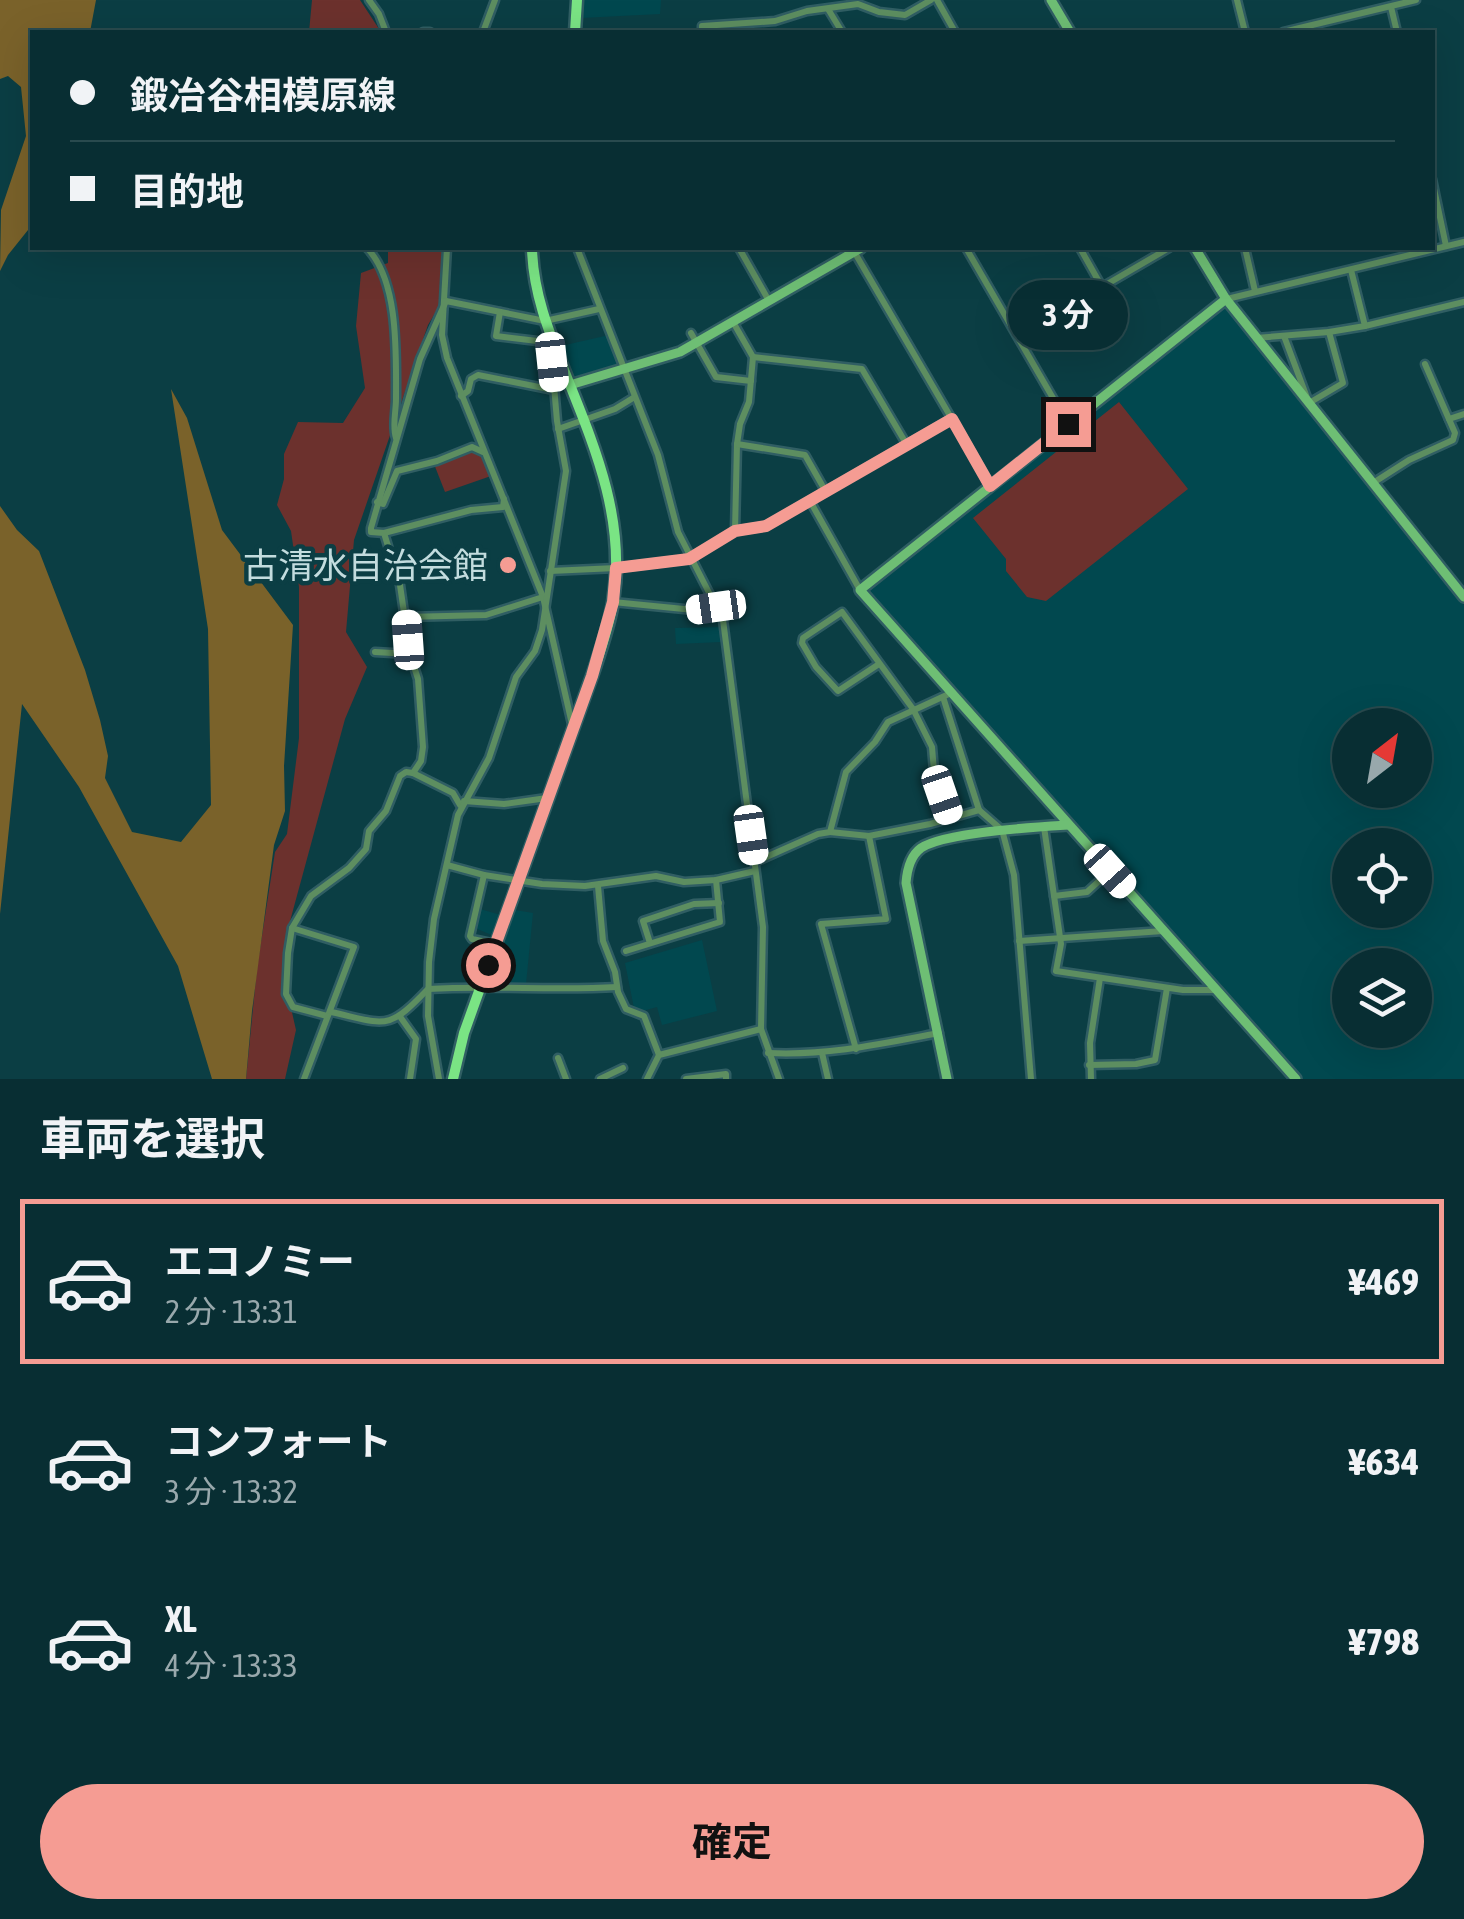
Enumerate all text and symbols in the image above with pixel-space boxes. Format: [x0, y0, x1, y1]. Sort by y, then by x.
text: 鍛冶谷相模原線 [130, 74, 396, 117]
text: 目的地 [130, 170, 244, 213]
callout: 3 分 [1008, 279, 1128, 349]
text: 3 分 [1042, 296, 1094, 333]
car [534, 331, 570, 393]
route end [1046, 402, 1091, 447]
place label: 古清水自治会館 [243, 545, 488, 585]
marker: 古清水自治会館 [497, 554, 519, 576]
car [684, 588, 748, 626]
car [391, 609, 425, 671]
north arrow [1332, 708, 1432, 808]
map controls [1332, 708, 1432, 1048]
car [918, 762, 966, 828]
car [732, 803, 770, 867]
button: locate [1332, 828, 1432, 928]
car [1079, 839, 1141, 903]
route start [466, 943, 511, 988]
button: layers [1332, 948, 1432, 1048]
text: 車両を選択 [40, 1113, 265, 1165]
icon: car [45, 1237, 135, 1327]
text: エコノミー [165, 1240, 355, 1283]
text: ¥469 [1349, 1260, 1419, 1303]
text: 2 分 · 13:31 [165, 1293, 298, 1330]
icon: car [45, 1417, 135, 1507]
text: コンフォート [165, 1420, 392, 1463]
text: ¥634 [1349, 1440, 1419, 1483]
text: 3 分 · 13:32 [165, 1473, 298, 1510]
icon: car [45, 1597, 135, 1687]
text: XL [165, 1597, 197, 1640]
text: ¥798 [1349, 1620, 1419, 1663]
text: 4 分 · 13:33 [165, 1647, 298, 1684]
button: 確定 [40, 1784, 1424, 1899]

